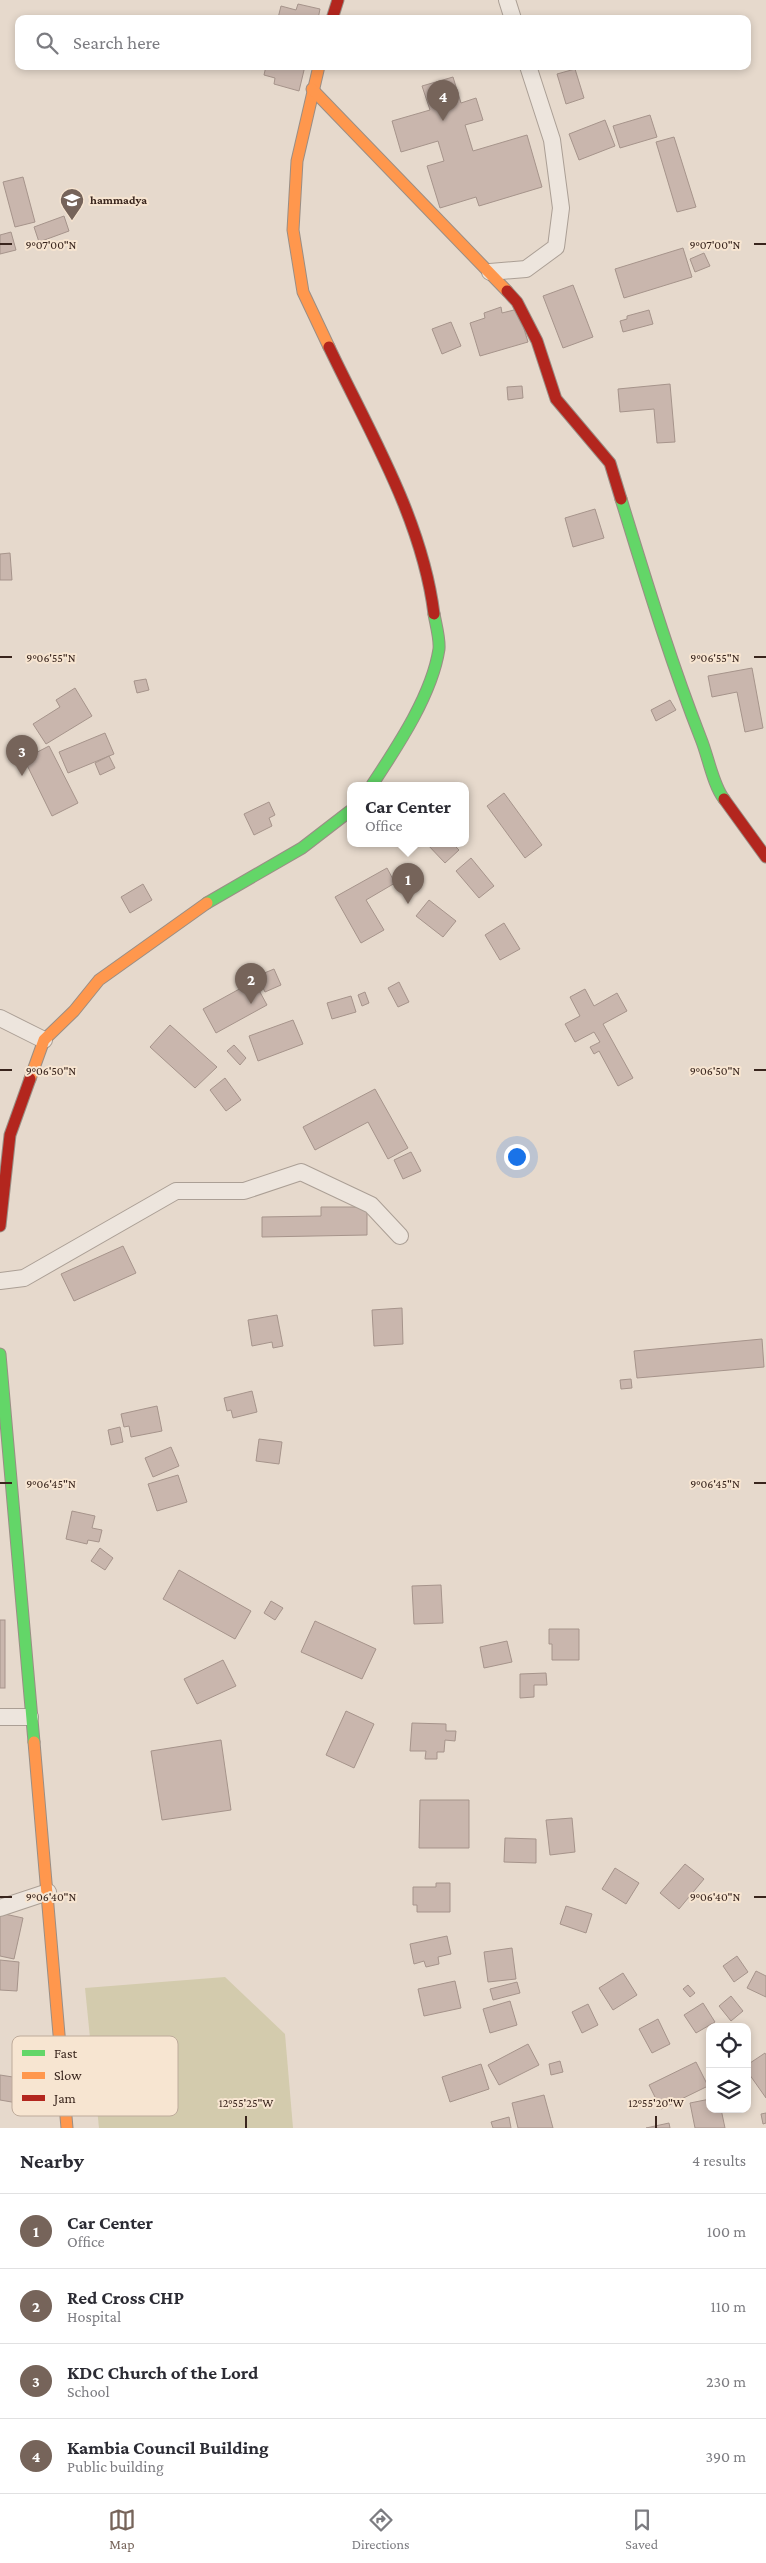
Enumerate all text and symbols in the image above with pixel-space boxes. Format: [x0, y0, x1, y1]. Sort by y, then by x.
search box [15, 15, 751, 70]
icon: search [33, 29, 61, 57]
text: Search here [73, 32, 160, 53]
pin: 4 [427, 80, 459, 121]
school or university icon: hammadya [59, 187, 85, 221]
place label: hammadya [90, 193, 147, 207]
text: 9°07'00"N [26, 238, 77, 252]
text: 9°07'00"N [690, 238, 741, 252]
text: 9°06'55"N [26, 651, 76, 665]
text: 9°06'55"N [690, 651, 740, 665]
pin: 3 [6, 735, 38, 776]
popup [347, 782, 469, 847]
text: Car Center [365, 796, 451, 817]
text: Office [365, 817, 402, 834]
pin: 1 [392, 863, 424, 904]
pin: 2 [235, 963, 267, 1004]
text: 9°06'50"N [26, 1064, 76, 1078]
text: 9°06'50"N [690, 1064, 740, 1078]
your location [504, 1144, 530, 1170]
text: 9°06'45"N [26, 1477, 76, 1491]
text: 9°06'45"N [690, 1477, 740, 1491]
text: 9°06'40"N [26, 1890, 76, 1904]
text: 9°06'40"N [690, 1890, 740, 1904]
map controls [706, 2023, 751, 2113]
button: locate [706, 2023, 751, 2068]
legend [12, 2036, 178, 2116]
text: Fast [54, 2045, 78, 2061]
text: Slow [54, 2067, 82, 2083]
button: layers [706, 2068, 751, 2113]
text: Jam [52, 2090, 76, 2106]
text: 12°55'25"W [219, 2096, 273, 2110]
text: 12°55'20"W [628, 2096, 684, 2110]
text: Nearby [20, 2149, 84, 2173]
text: 4 results [692, 2152, 746, 2169]
text: Car Center [67, 2212, 153, 2233]
text: 1 [33, 2223, 39, 2240]
text: 100 m [707, 2223, 746, 2240]
text: Office [67, 2233, 105, 2250]
text: Red Cross CHP [67, 2287, 184, 2308]
text: 2 [32, 2298, 40, 2315]
text: 110 m [710, 2298, 746, 2315]
text: Hospital [67, 2308, 121, 2325]
text: KDC Church of the Lord [67, 2362, 258, 2383]
text: 3 [32, 2373, 40, 2390]
text: 230 m [706, 2373, 746, 2390]
text: School [67, 2383, 110, 2400]
text: Kambia Council Building [67, 2437, 269, 2458]
text: 4 [32, 2448, 40, 2465]
text: 390 m [705, 2448, 746, 2465]
text: Public building [67, 2458, 164, 2475]
tab: Map [108, 2506, 136, 2552]
tab: Directions [352, 2506, 410, 2552]
tab: Saved [625, 2506, 658, 2552]

